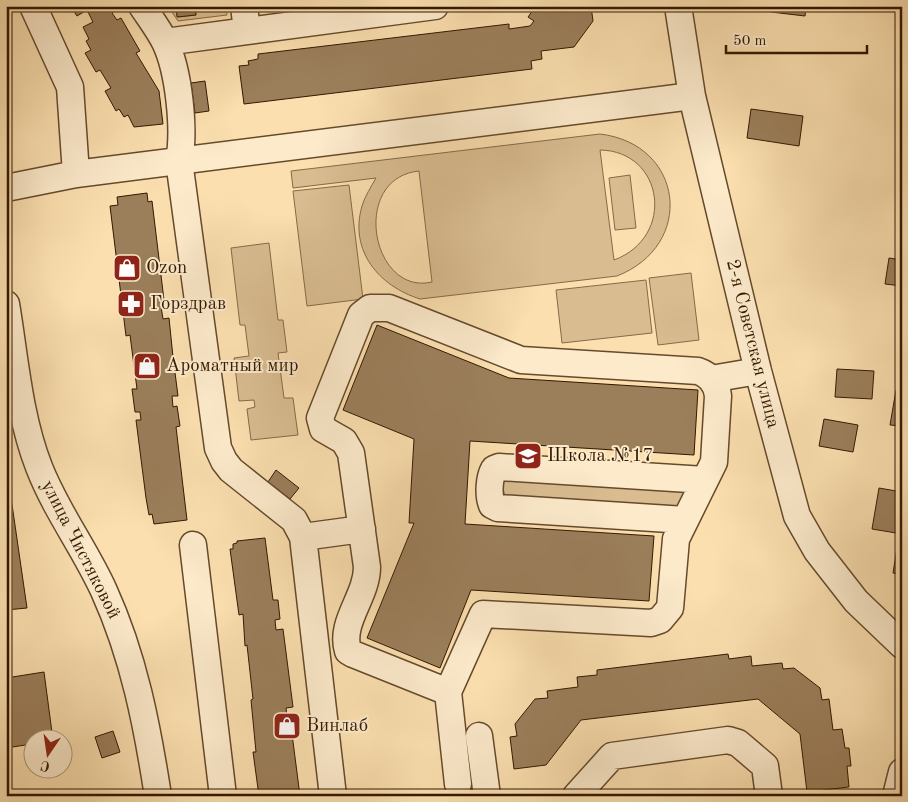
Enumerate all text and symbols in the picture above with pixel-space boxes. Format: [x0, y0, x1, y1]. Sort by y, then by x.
scale bar [726, 22, 867, 54]
text: 50 m [733, 34, 767, 49]
shop icon: Ozon [112, 253, 142, 283]
street label: 2-я Советская улица [722, 258, 782, 431]
place label: Ozon [146, 259, 187, 278]
pharmacy icon: Горздрав [116, 289, 146, 319]
place label: Горздрав [150, 295, 226, 314]
shop icon: Ароматный мир [132, 351, 162, 381]
place label: Ароматный мир [166, 357, 299, 376]
school or university icon: Школа №17 [513, 441, 543, 471]
place label: Школа №17 [547, 447, 654, 466]
street label: улица Чистяковой [37, 478, 123, 622]
shop icon: Винлаб [272, 711, 302, 741]
place label: Винлаб [306, 717, 368, 736]
north arrow [22, 730, 72, 780]
text: С [39, 758, 51, 774]

